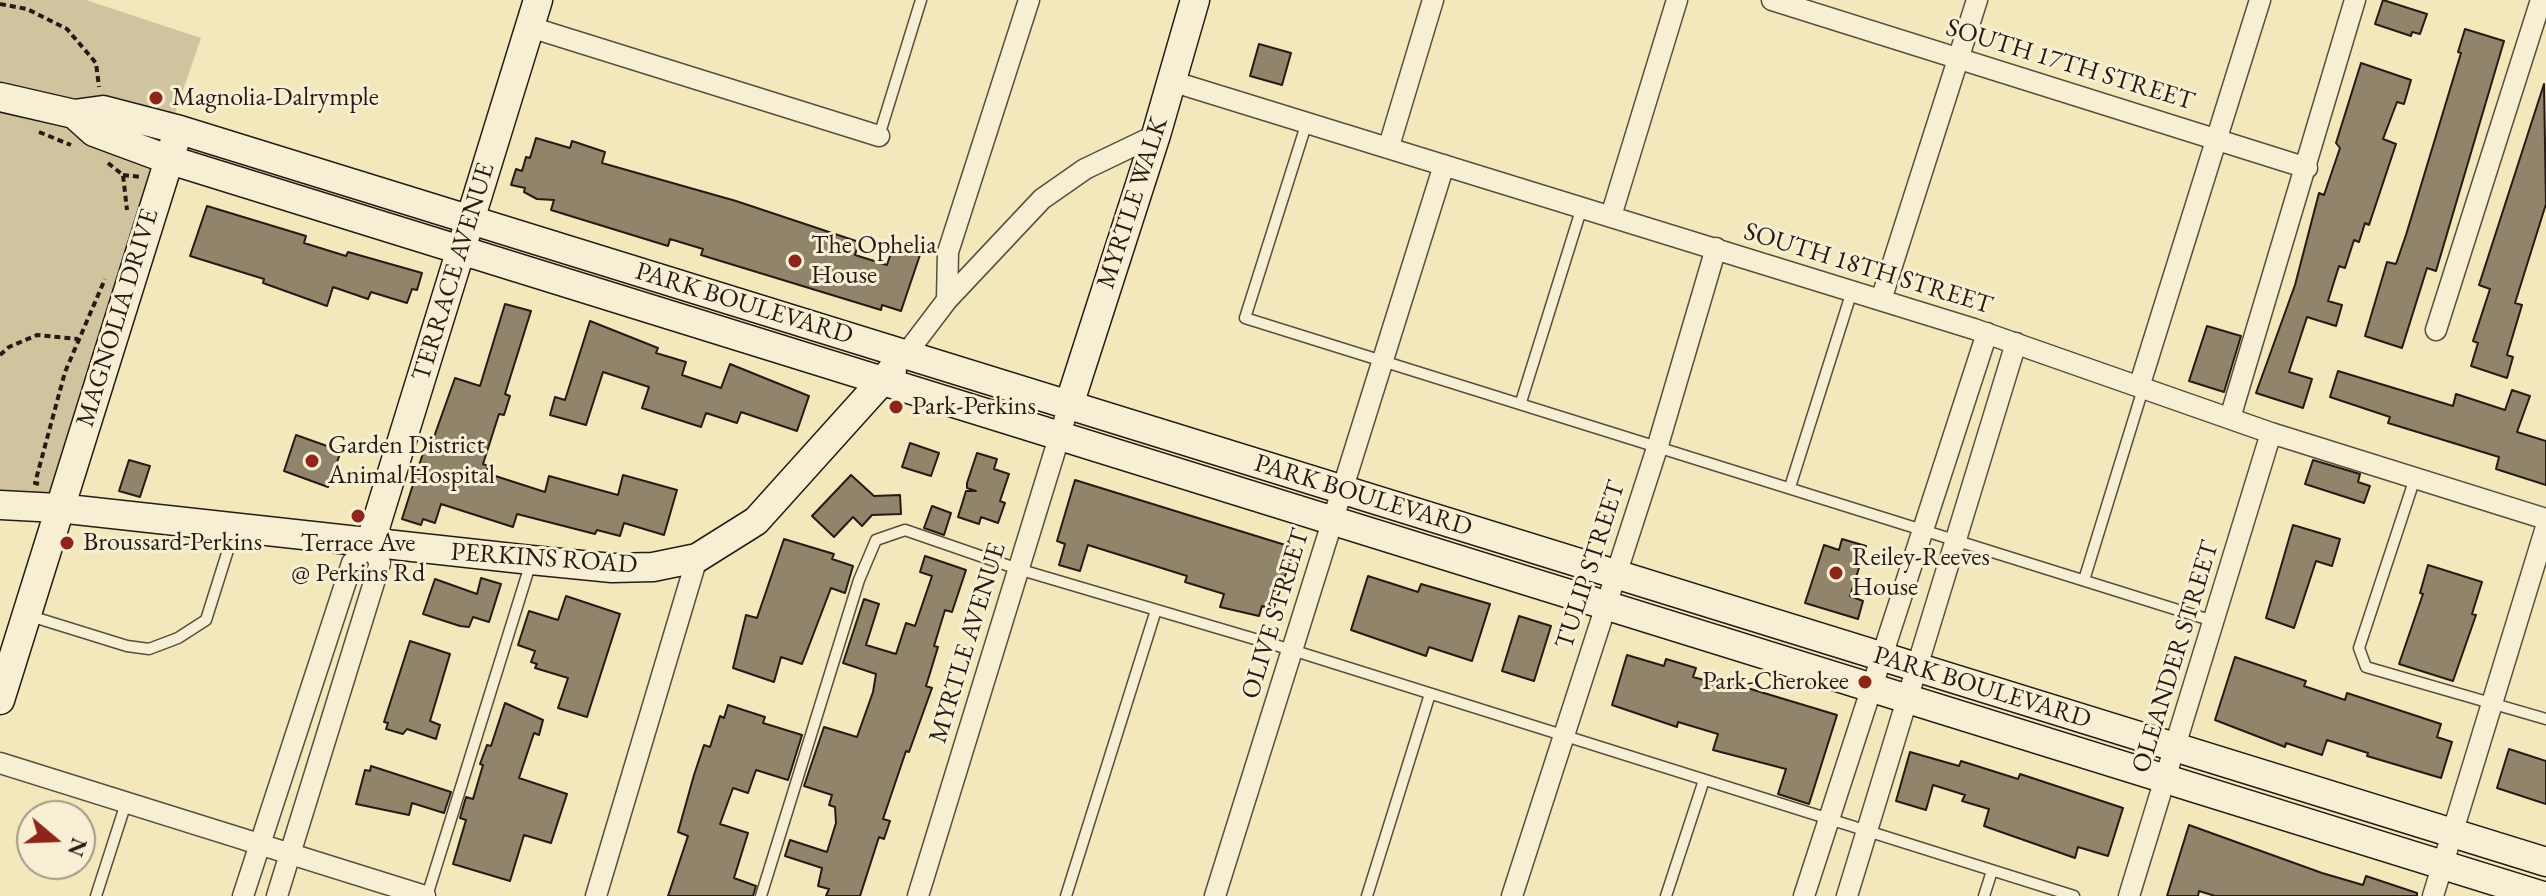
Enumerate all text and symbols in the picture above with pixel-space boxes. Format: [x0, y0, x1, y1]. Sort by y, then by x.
street label: SOUTH 17TH STREET [1942, 12, 2198, 118]
place label: Magnolia-Dalrymple [172, 82, 379, 114]
marker: Magnolia-Dalrymple [147, 89, 165, 107]
street label: MYRTLE WALK [1091, 113, 1175, 293]
street label: TERRACE AVENUE [406, 159, 502, 385]
street label: MAGNOLIA DRIVE [70, 205, 166, 431]
street label: SOUTH 18TH STREET [1740, 216, 1996, 322]
place label: The Ophelia House [811, 230, 937, 292]
marker: The Ophelia House [786, 252, 804, 270]
street label: PARK BOULEVARD [631, 256, 857, 352]
place label: Park-Perkins [912, 391, 1036, 423]
marker: Park-Perkins [887, 398, 905, 416]
place label: Garden District Animal Hospital [328, 430, 495, 492]
street label: PARK BOULEVARD [1250, 448, 1476, 544]
marker: Garden District Animal Hospital [303, 452, 321, 470]
street label: TULIP STREET [1549, 477, 1633, 653]
marker: Terrace Ave @ Perkins Rd [349, 507, 367, 525]
street label: OLIVE STREET [1235, 525, 1317, 703]
place label: Broussard-Perkins [83, 527, 262, 559]
place label: Terrace Ave @ Perkins Rd [291, 528, 425, 590]
marker: Broussard-Perkins [58, 534, 76, 552]
street label: PERKINS ROAD [450, 537, 638, 581]
street label: OLEANDER STREET [2126, 537, 2226, 777]
street label: MYRTLE AVENUE [923, 539, 1013, 747]
place label: Reiley-Reeves House [1852, 542, 1990, 604]
marker: Reiley-Reeves House [1827, 564, 1845, 582]
street label: PARK BOULEVARD [1869, 640, 2095, 736]
place label: Park-Cherokee [1702, 666, 1849, 698]
marker: Park-Cherokee [1856, 673, 1874, 691]
north arrow [16, 800, 96, 880]
text: N [61, 834, 94, 860]

